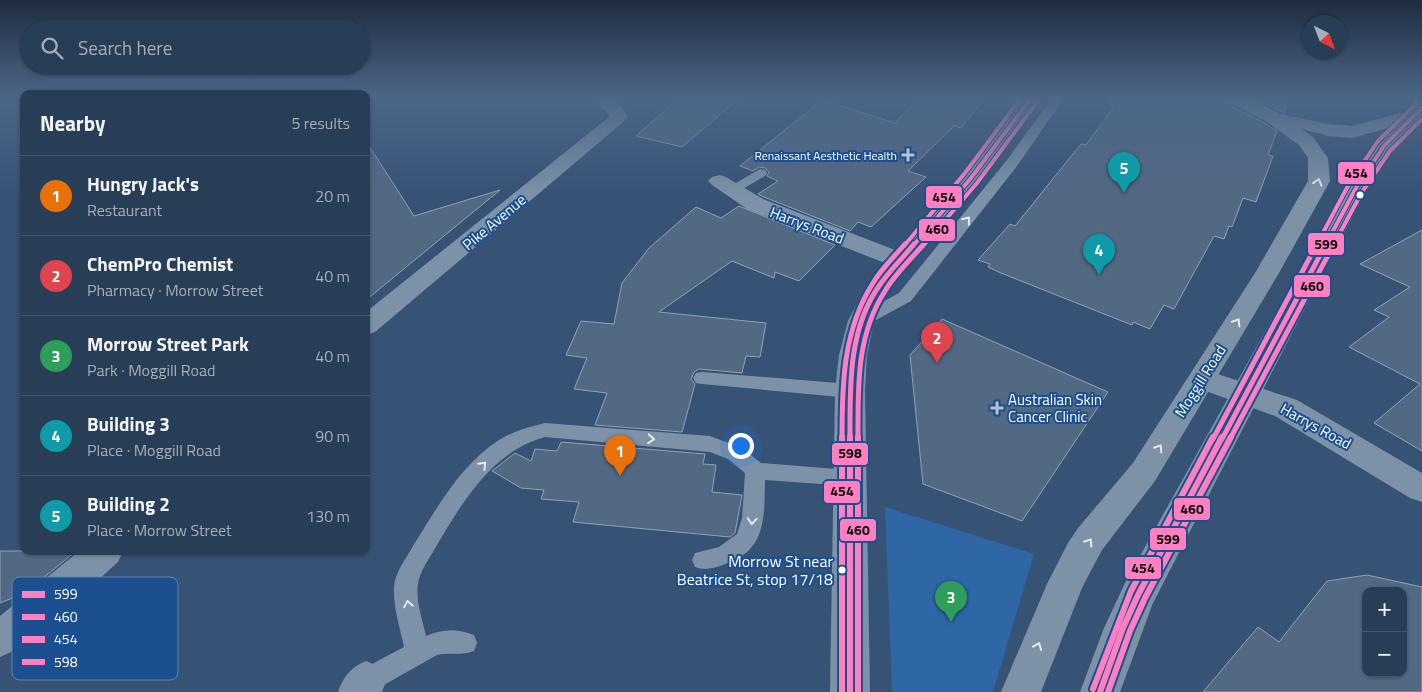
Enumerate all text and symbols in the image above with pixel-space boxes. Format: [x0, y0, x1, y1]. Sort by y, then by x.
north arrow [1302, 15, 1347, 60]
search box [20, 20, 370, 75]
text: Search here [78, 33, 172, 62]
icon: search [38, 34, 66, 62]
text: Nearby [40, 107, 105, 139]
text: 5 results [291, 111, 350, 135]
place label: Renaissant Aesthetic Health [754, 146, 897, 165]
marker: Renaissant Aesthetic Health [901, 148, 915, 162]
pin: 5 [1108, 152, 1140, 193]
line badge: 454 [1337, 161, 1375, 185]
text: 454 [1344, 162, 1368, 183]
text: Hungry Jack's [87, 169, 199, 198]
one-way arrow [1312, 178, 1322, 186]
text: 1 [52, 184, 60, 208]
text: 20 m [315, 184, 350, 208]
line badge: 454 [925, 185, 963, 209]
text: 454 [932, 186, 956, 207]
street label: Pike Avenue [457, 188, 531, 256]
unlabelled marker [1355, 190, 1365, 200]
text: Restaurant [87, 198, 162, 222]
street label: Harrys Road [767, 200, 847, 250]
one-way arrow [961, 217, 969, 226]
line badge: 460 [918, 218, 956, 242]
text: 460 [925, 218, 949, 239]
line badge: 599 [1307, 232, 1345, 256]
text: 599 [1314, 233, 1338, 254]
pin: 4 [1083, 234, 1115, 275]
text: ChemPro Chemist [87, 249, 233, 278]
text: 2 [52, 264, 60, 288]
text: 40 m [315, 264, 350, 288]
line badge: 460 [1293, 274, 1331, 298]
text: 460 [1300, 275, 1324, 296]
text: Pharmacy · Morrow Street [87, 278, 263, 302]
one-way arrow [1231, 319, 1240, 328]
pin: 2 [921, 322, 953, 363]
text: Morrow Street Park [87, 329, 249, 358]
street label: Moggill Road [1169, 340, 1231, 422]
text: 3 [52, 344, 60, 368]
text: 40 m [315, 344, 350, 368]
text: Park · Moggill Road [87, 358, 215, 382]
place label: Australian Skin Cancer Clinic [1008, 388, 1102, 428]
street label: Harrys Road [1276, 397, 1356, 455]
marker: Australian Skin Cancer Clinic [990, 401, 1004, 415]
text: Building 3 [87, 409, 170, 438]
text: 4 [52, 424, 60, 448]
text: 90 m [315, 424, 350, 448]
your location [728, 433, 754, 459]
one-way arrow [648, 434, 656, 445]
pin: 1 [604, 435, 636, 476]
text: Place · Moggill Road [87, 438, 221, 462]
line badge: 598 [831, 442, 869, 466]
text: 598 [838, 442, 862, 463]
one-way arrow [1153, 444, 1163, 453]
one-way arrow [477, 462, 486, 471]
line badge: 454 [823, 480, 861, 504]
text: 454 [830, 480, 854, 501]
text: Building 2 [87, 489, 170, 518]
line badge: 460 [1173, 497, 1211, 521]
text: 460 [1180, 498, 1204, 519]
text: 5 [52, 504, 60, 528]
text: 130 m [306, 504, 350, 528]
one-way arrow [747, 517, 758, 525]
text: Place · Morrow Street [87, 518, 232, 542]
line badge: 460 [839, 518, 877, 542]
text: 460 [846, 519, 870, 540]
line badge: 599 [1149, 527, 1187, 551]
text: 599 [1156, 528, 1180, 549]
one-way arrow [1083, 538, 1092, 548]
place label: Morrow St near Beatrice St, stop 17/18 [677, 549, 833, 591]
line badge: 454 [1124, 556, 1162, 580]
text: 454 [1131, 557, 1155, 578]
marker: Morrow St near Beatrice St, stop 17/18 [837, 565, 847, 575]
legend [12, 577, 178, 680]
pin: 3 [935, 581, 967, 622]
text: 599 [54, 583, 78, 604]
map controls [1362, 587, 1407, 677]
button: + [1362, 587, 1407, 632]
one-way arrow [404, 599, 414, 608]
text: 460 [54, 606, 78, 627]
text: 454 [54, 628, 78, 649]
button: − [1362, 632, 1407, 677]
one-way arrow [1032, 643, 1042, 651]
text: 598 [54, 651, 78, 672]

